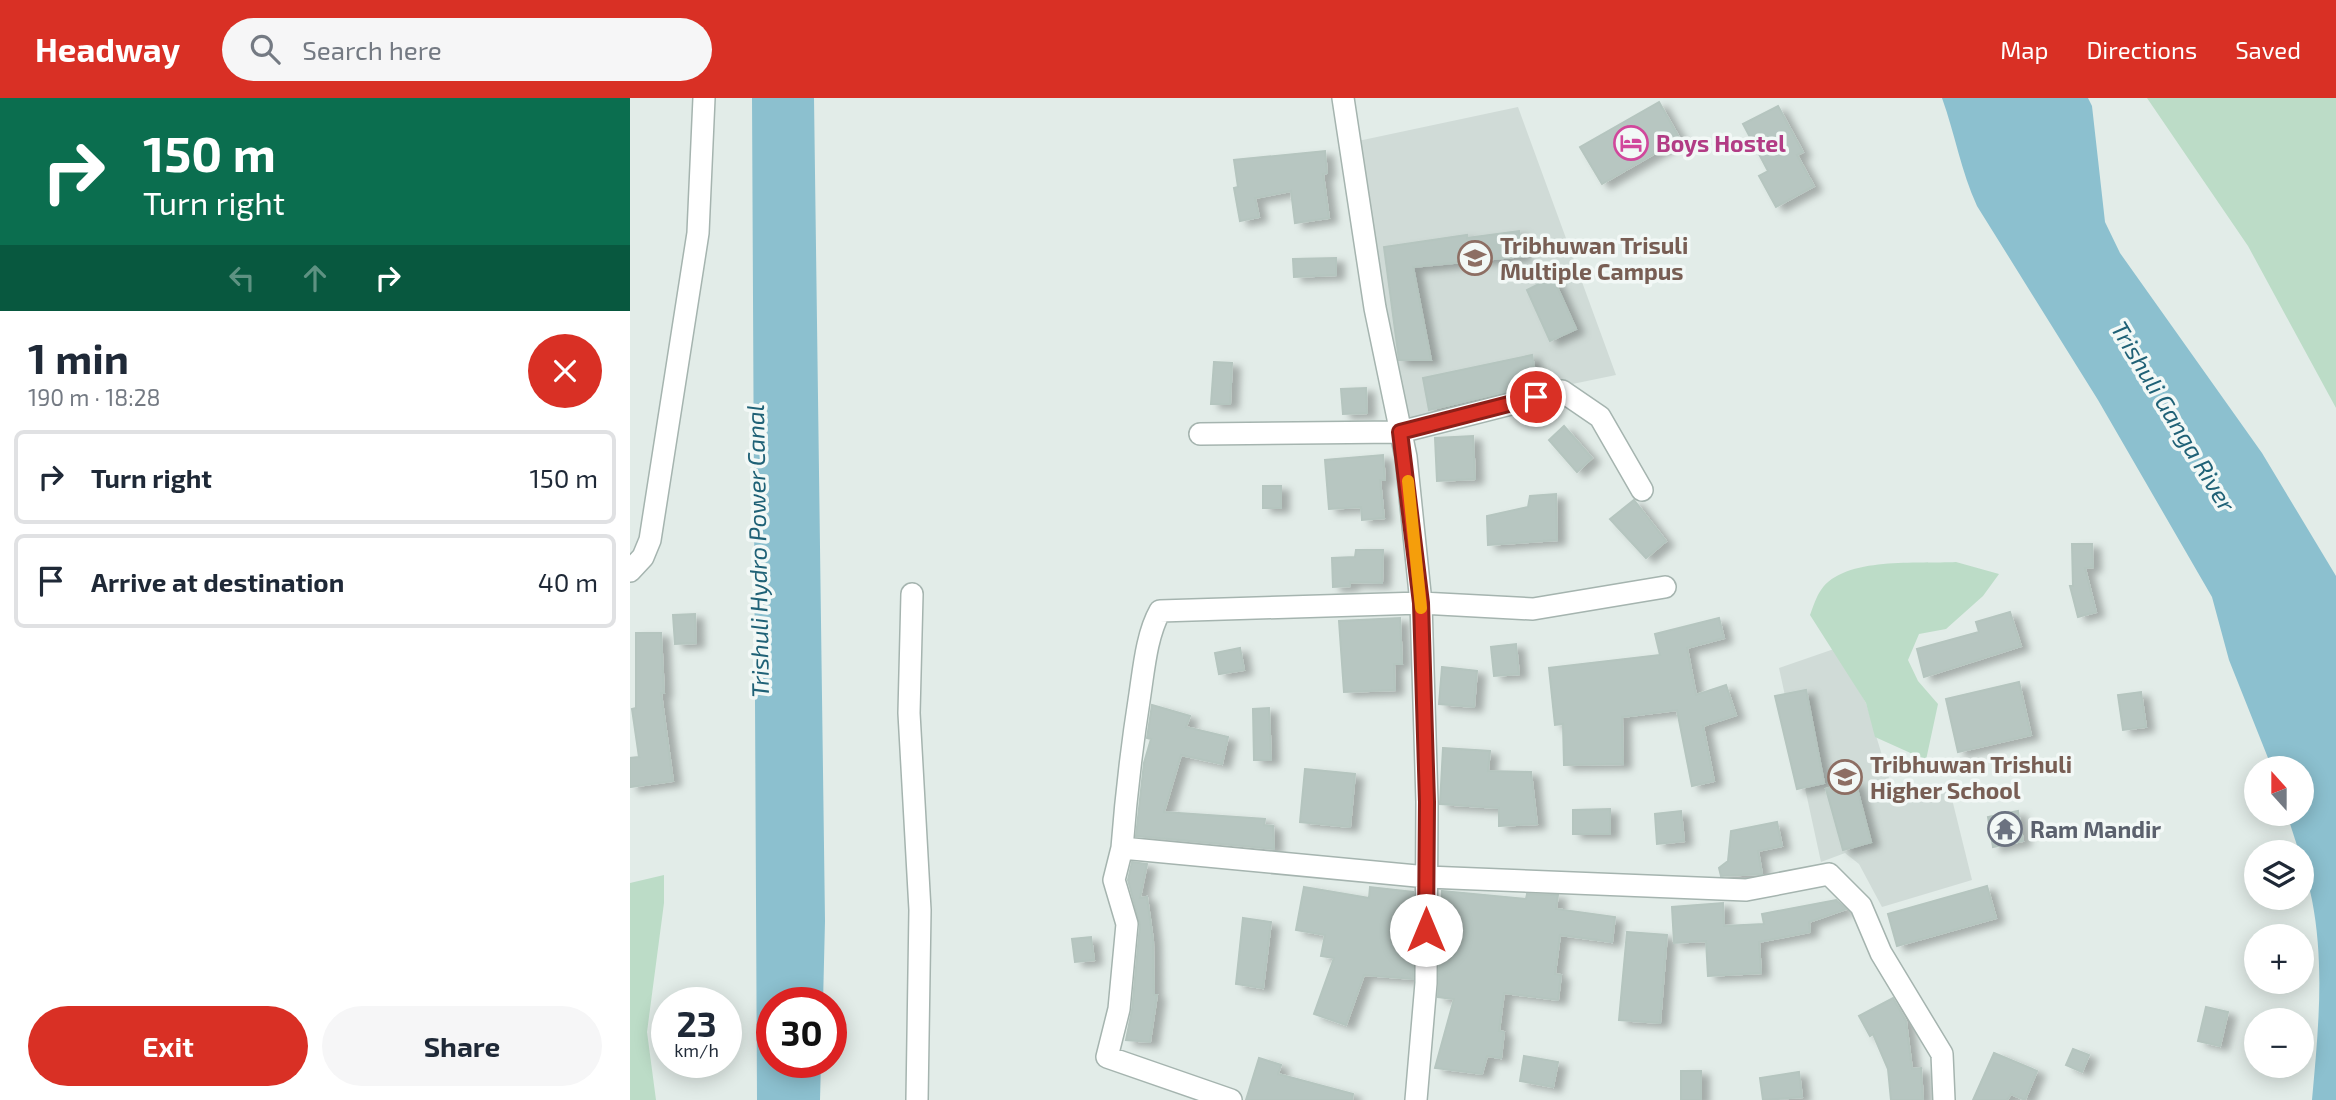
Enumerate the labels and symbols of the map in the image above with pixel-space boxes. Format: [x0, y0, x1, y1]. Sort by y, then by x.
hotel icon: Boys Hostel [1612, 124, 1650, 162]
place label: Boys Hostel [1656, 129, 1786, 157]
place label: Tribhuwan Trisuli Multiple Campus [1500, 231, 1688, 285]
school or university icon: Tribhuwan Trisuli Multiple Campus [1456, 239, 1494, 277]
water label: Trishuli Ganga River [2106, 316, 2242, 517]
pin [1506, 367, 1566, 427]
water label: Trishuli Hydro Power Canal [740, 404, 774, 698]
place label: Tribhuwan Trishuli Higher School [1870, 750, 2072, 804]
north arrow [2244, 756, 2314, 826]
school or university icon: Tribhuwan Trishuli Higher School [1826, 758, 1864, 796]
temple icon: Ram Mandir [1986, 810, 2024, 848]
place label: Ram Mandir [2030, 815, 2161, 843]
position arrow [1389, 893, 1463, 967]
speed limit sign: 30 [756, 987, 847, 1078]

